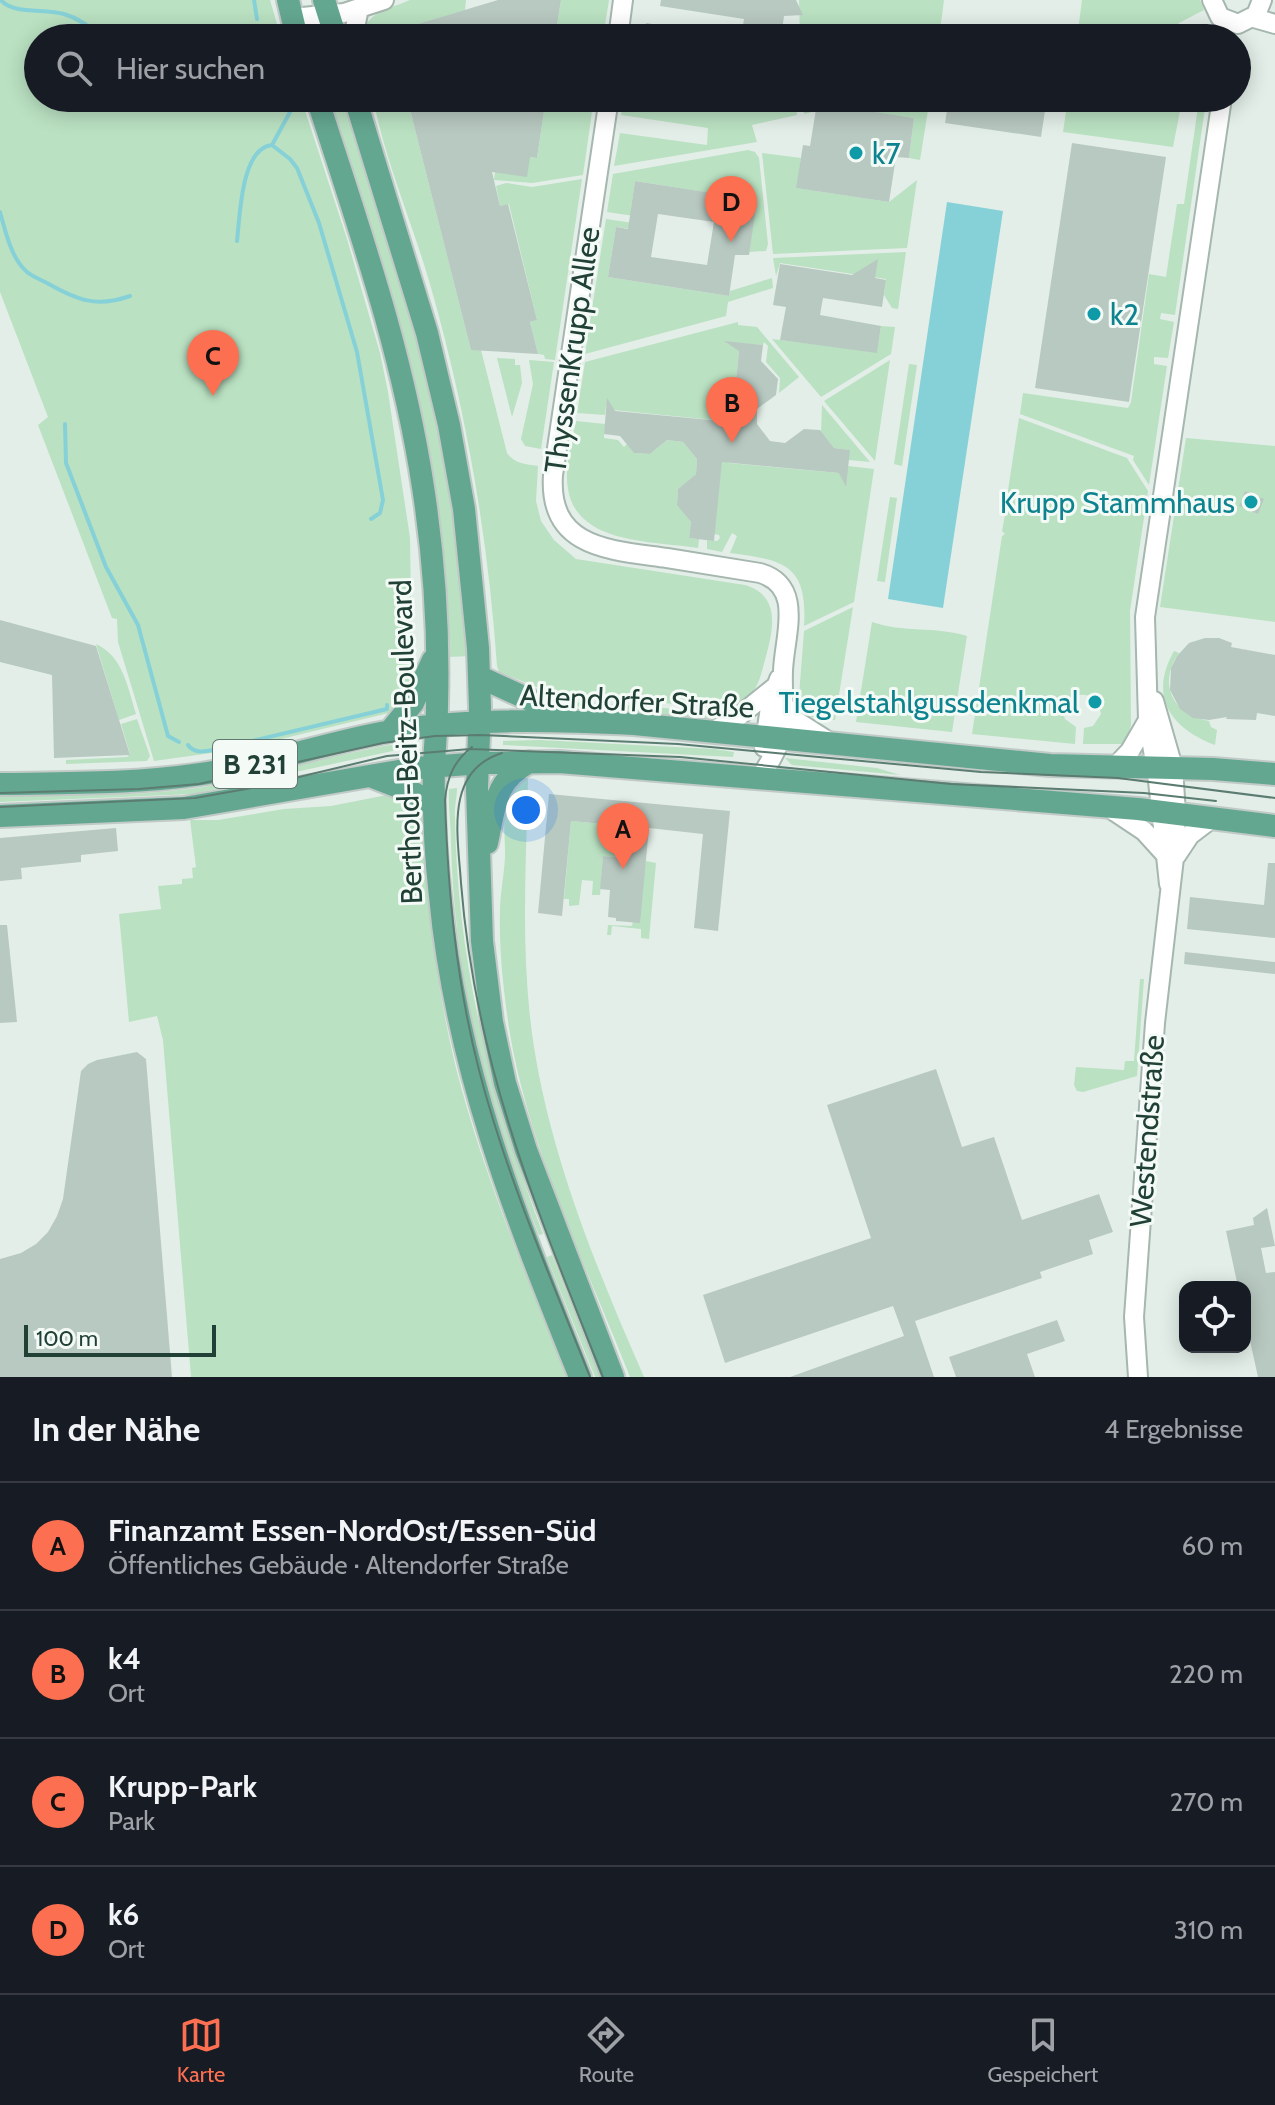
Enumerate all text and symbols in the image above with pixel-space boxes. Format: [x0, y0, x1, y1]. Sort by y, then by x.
search box [24, 24, 1251, 112]
icon: search [52, 46, 96, 90]
text: Hier suchen [116, 50, 265, 87]
place label: k7 [872, 135, 901, 172]
marker: k7 [847, 144, 865, 162]
pin: D [705, 176, 757, 242]
street label: ThyssenKrupp Allee [536, 224, 608, 476]
place label: k2 [1110, 296, 1139, 333]
marker: k2 [1085, 305, 1103, 323]
pin: C [187, 330, 239, 396]
pin: B [706, 377, 758, 443]
place label: Krupp Stammhaus [1000, 484, 1235, 521]
marker: Krupp Stammhaus [1242, 493, 1260, 511]
street label: Berthold-Beitz-Boulevard [382, 579, 430, 905]
street label: Altendorfer Straße [519, 676, 755, 726]
place label: Tiegelstahlgussdenkmal [778, 684, 1079, 721]
marker: Tiegelstahlgussdenkmal [1086, 693, 1104, 711]
road number: B 231 [213, 740, 297, 788]
your location [506, 790, 546, 830]
pin: A [597, 803, 649, 869]
street label: Westendstraße [1122, 1034, 1172, 1228]
map controls [1179, 1281, 1251, 1353]
button: locate [1179, 1281, 1251, 1353]
scale bar [24, 1321, 216, 1357]
text: 100 m [36, 1325, 98, 1352]
text: In der Nähe [32, 1408, 200, 1450]
text: 4 Ergebnisse [1104, 1413, 1243, 1445]
text: Finanzamt Essen-NordOst/Essen-Süd [108, 1512, 596, 1549]
text: A [50, 1530, 66, 1562]
text: 60 m [1181, 1530, 1243, 1562]
text: Öffentliches Gebäude · Altendorfer Straße [108, 1549, 569, 1581]
text: k4 [108, 1640, 141, 1677]
text: B [50, 1658, 66, 1690]
text: 220 m [1169, 1658, 1243, 1690]
text: Ort [108, 1677, 145, 1709]
text: Krupp-Park [108, 1768, 257, 1805]
text: C [50, 1786, 66, 1818]
text: 270 m [1170, 1786, 1243, 1818]
text: Park [108, 1805, 155, 1837]
text: k6 [108, 1896, 139, 1933]
text: D [49, 1914, 67, 1946]
text: 310 m [1174, 1914, 1243, 1946]
text: Ort [108, 1933, 145, 1965]
tab: Karte [177, 2013, 225, 2088]
tab: Route [579, 2013, 634, 2088]
tab: Gespeichert [987, 2013, 1098, 2088]

